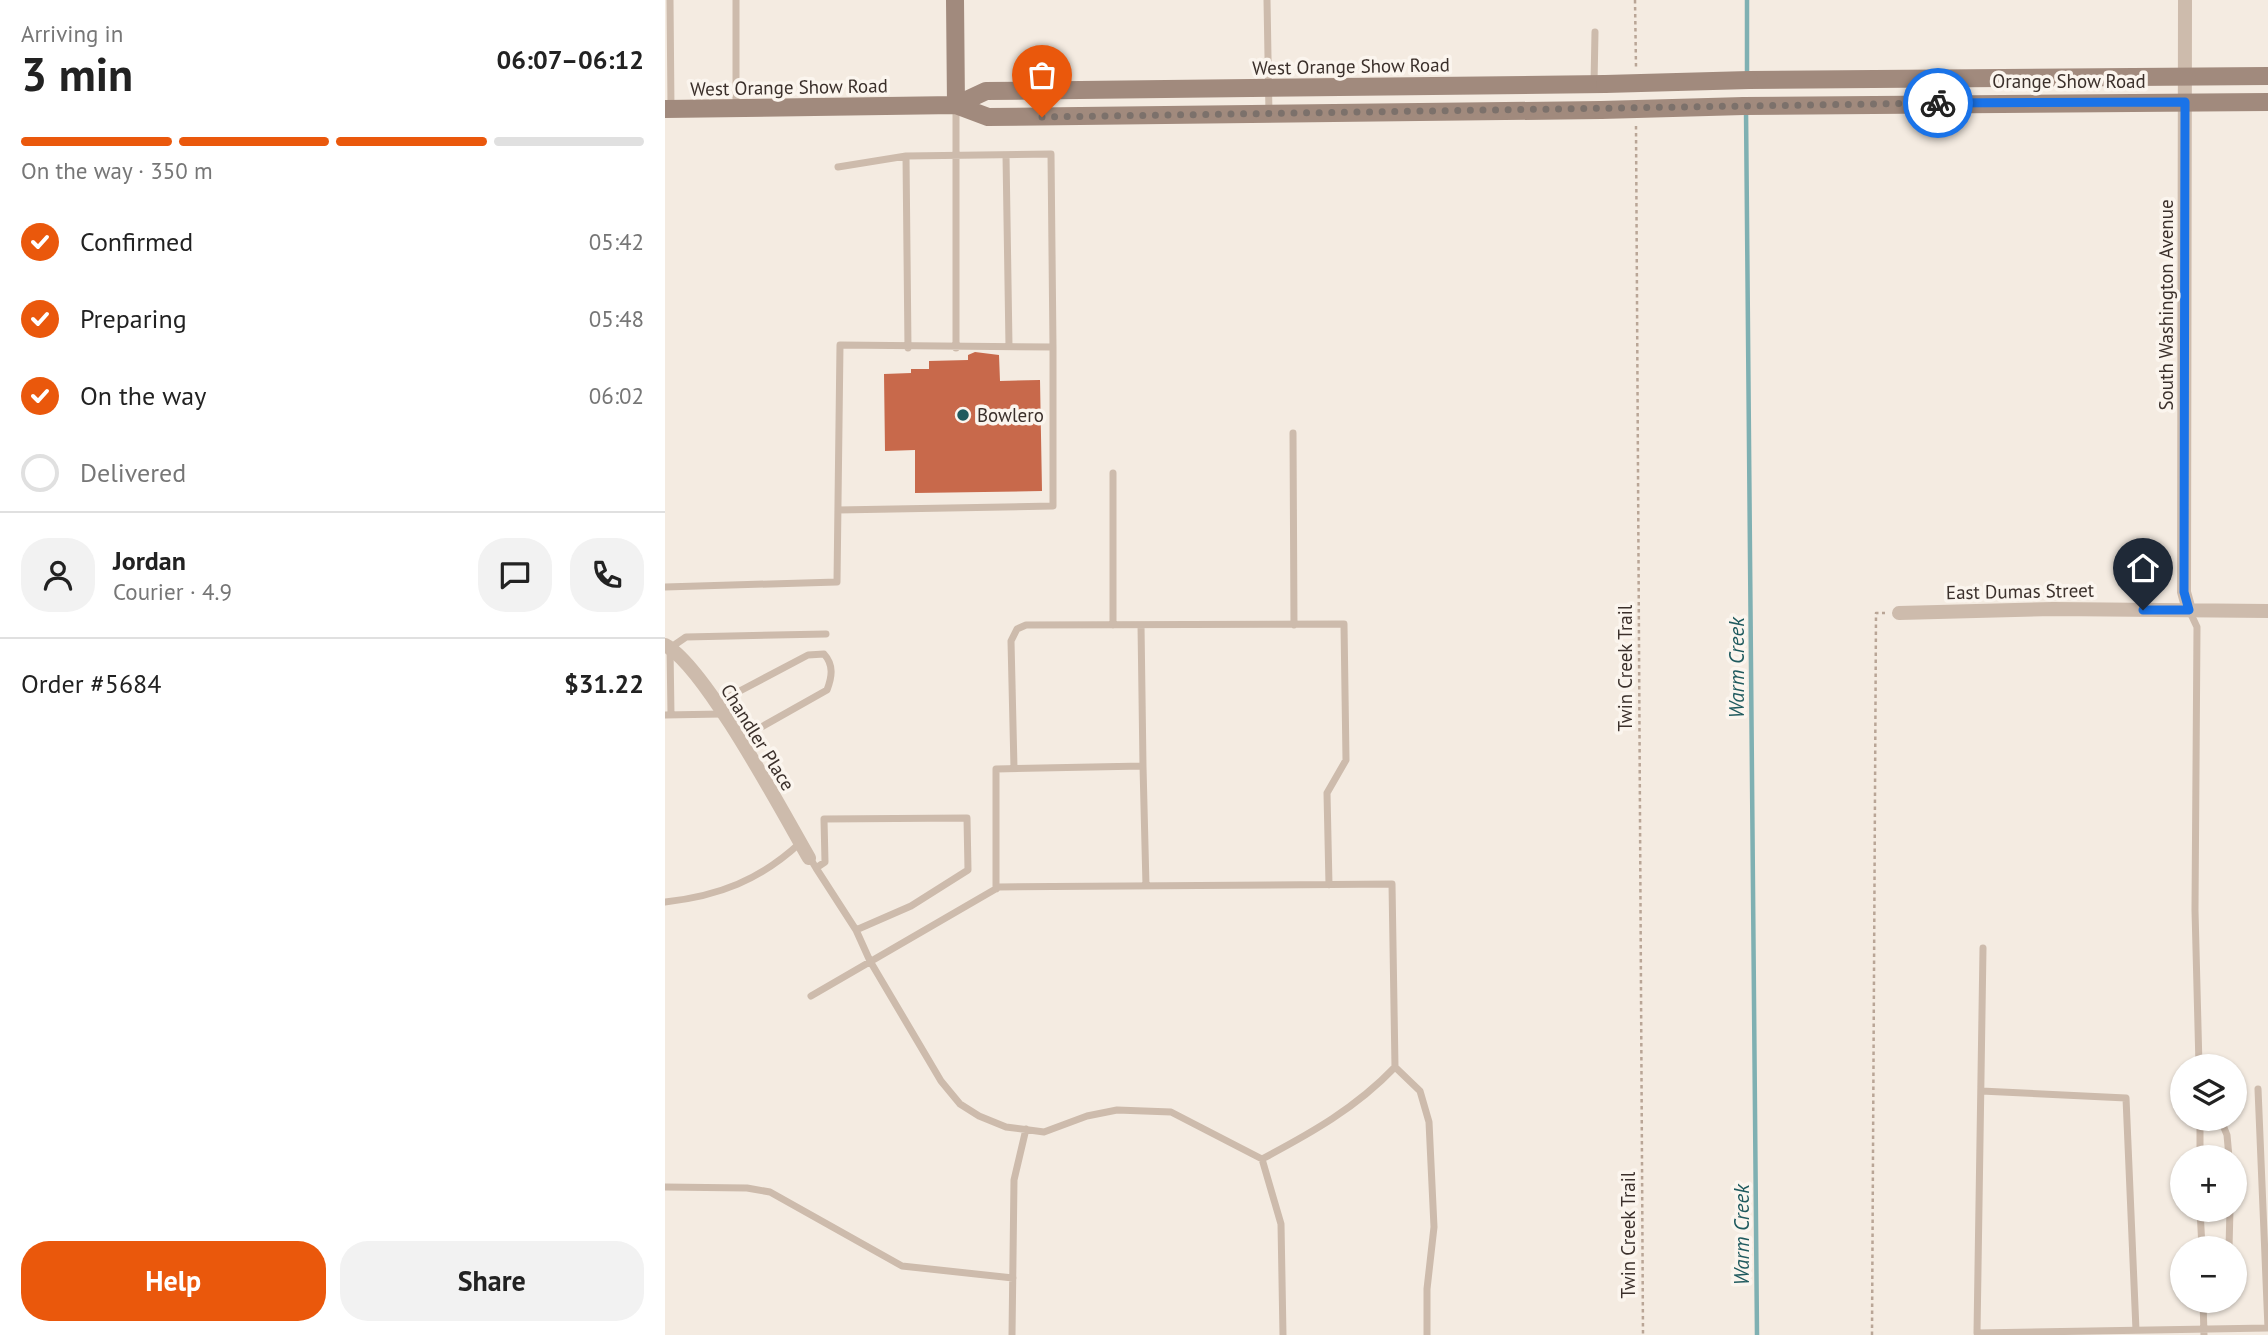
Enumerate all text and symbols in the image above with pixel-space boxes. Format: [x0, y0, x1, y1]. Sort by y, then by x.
text: Arriving in [21, 19, 123, 48]
text: 06:07–06:12 [497, 43, 644, 76]
text: 3 min [21, 44, 133, 104]
pin [1012, 45, 1072, 117]
street label: West Orange Show Road [1252, 52, 1450, 80]
icon: bag [1023, 56, 1061, 94]
courier [1903, 68, 1973, 138]
street label: Orange Show Road [1992, 69, 2146, 93]
street label: West Orange Show Road [690, 73, 888, 101]
icon: bike [1919, 84, 1957, 122]
text: On the way · 350 m [21, 156, 213, 185]
street label: South Washington Avenue [2154, 199, 2178, 411]
icon: check [21, 223, 59, 261]
text: Confirmed [80, 225, 193, 258]
text: 05:42 [589, 227, 644, 256]
icon: check [21, 300, 59, 338]
text: Preparing [80, 302, 187, 335]
text: 05:48 [589, 304, 644, 333]
icon: check [21, 377, 59, 415]
text: On the way [80, 379, 206, 412]
text: 06:02 [589, 381, 644, 410]
place label: Bowlero [977, 403, 1044, 427]
marker: Bowlero [955, 407, 971, 423]
text: Delivered [80, 456, 186, 489]
button: person [21, 538, 95, 612]
button: chat [478, 538, 552, 612]
button: phone [570, 538, 644, 612]
pin [2113, 538, 2173, 610]
text: Jordan [113, 544, 186, 577]
icon: home [2124, 549, 2162, 587]
text: Courier · 4.9 [113, 577, 232, 606]
street label: East Dumas Street [1946, 578, 2095, 604]
street label: Twin Creek Trail [1613, 604, 1637, 731]
water label: Warm Creek [1723, 616, 1750, 719]
text: Order #5684 [21, 667, 161, 700]
text: $31.22 [564, 667, 644, 700]
street label: Chandler Place [716, 679, 800, 795]
map controls [2170, 1054, 2247, 1313]
button: layers [2170, 1054, 2247, 1131]
button: + [2170, 1145, 2247, 1222]
street label: Twin Creek Trail [1616, 1171, 1640, 1298]
water label: Warm Creek [1728, 1183, 1755, 1286]
button: − [2170, 1236, 2247, 1313]
button: Help [21, 1241, 326, 1321]
button: Share [340, 1241, 644, 1321]

